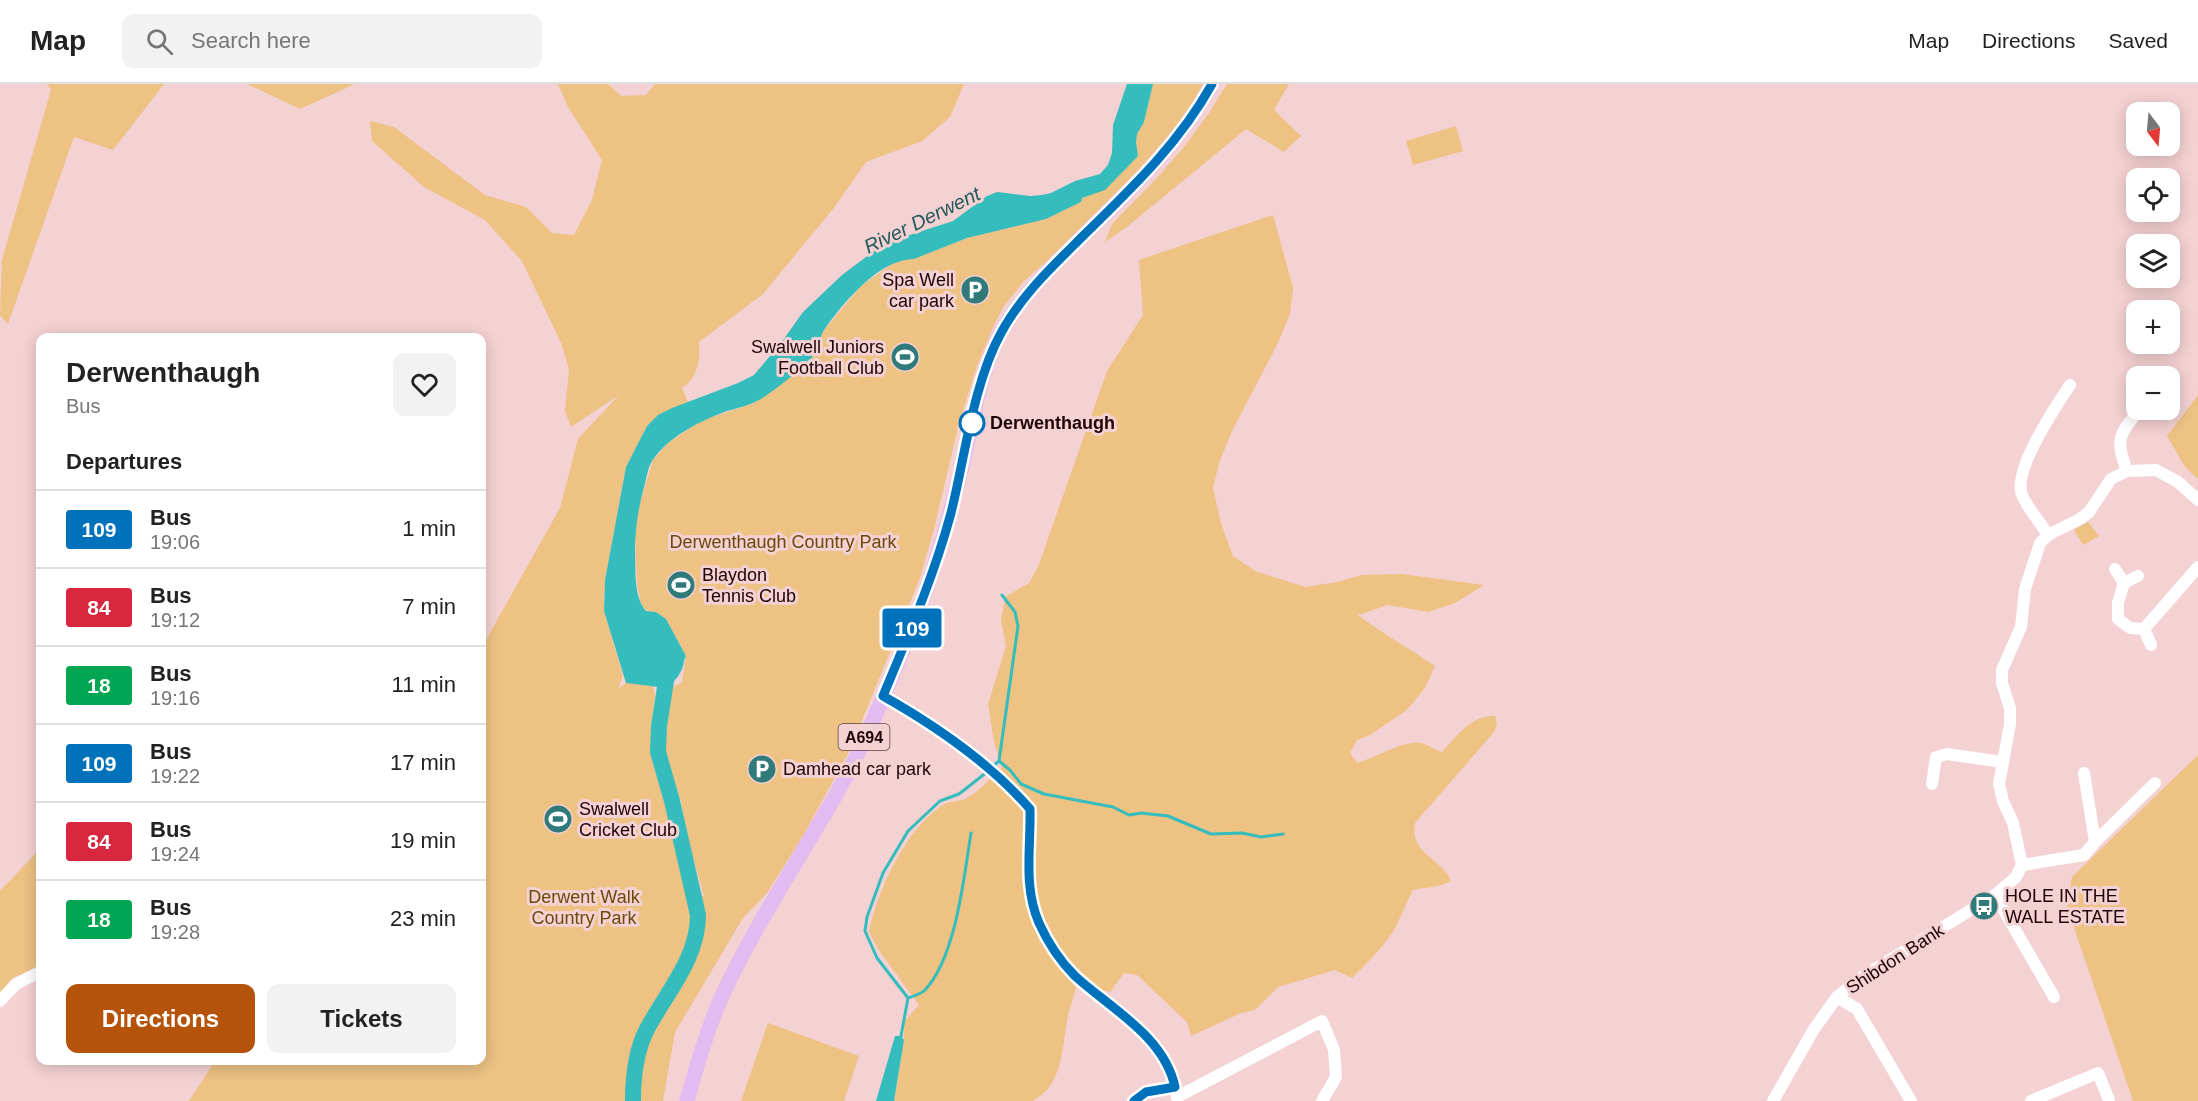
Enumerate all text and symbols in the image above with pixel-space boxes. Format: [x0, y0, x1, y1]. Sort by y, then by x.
search box [122, 14, 542, 68]
text: Map [30, 25, 86, 56]
icon: search [143, 25, 176, 58]
text: Search here [191, 28, 311, 53]
text: Map [1908, 29, 1949, 52]
text: Directions [1982, 29, 2075, 52]
text: Saved [2108, 29, 2168, 52]
north arrow [2126, 102, 2180, 156]
map controls [2126, 102, 2180, 420]
button: locate [2126, 168, 2180, 222]
water label: River Derwent [860, 182, 985, 258]
button: layers [2126, 234, 2180, 288]
place label: Spa Well car park [882, 270, 955, 311]
parking icon: Spa Well car park [959, 274, 991, 306]
button: + [2126, 300, 2180, 354]
place label: Swalwell Juniors Football Club [751, 337, 884, 378]
sports icon: Swalwell Juniors Football Club [889, 341, 921, 373]
button: heart [393, 353, 456, 416]
text: Derwenthaugh [66, 357, 260, 388]
button: − [2126, 366, 2180, 420]
text: Bus [66, 395, 100, 417]
marker: Derwenthaugh [959, 410, 985, 436]
place label: Derwenthaugh [990, 413, 1115, 433]
text: Departures [66, 449, 182, 474]
text: Bus [150, 505, 192, 530]
text: 1 min [402, 516, 456, 541]
text: 109 [81, 518, 117, 541]
text: 19:06 [150, 531, 200, 553]
park label: Derwenthaugh Country Park [669, 532, 898, 552]
place label: Blaydon Tennis Club [702, 565, 796, 606]
sports icon: Blaydon Tennis Club [665, 569, 697, 601]
text: Bus [150, 583, 192, 608]
text: 7 min [402, 594, 456, 619]
text: 84 [87, 596, 111, 619]
line badge: 109 [878, 608, 946, 648]
text: 19:12 [150, 609, 200, 631]
text: 109 [894, 617, 930, 640]
text: Bus [150, 661, 192, 686]
text: 11 min [392, 672, 456, 697]
text: 18 [87, 674, 111, 697]
text: 19:16 [150, 687, 200, 709]
road number: A694 [838, 724, 890, 750]
text: Bus [150, 739, 192, 764]
text: 17 min [390, 750, 456, 775]
text: 109 [81, 752, 117, 775]
parking icon: Damhead car park [746, 753, 778, 785]
place label: Damhead car park [783, 759, 932, 779]
text: 19:22 [150, 765, 200, 787]
place label: Swalwell Cricket Club [579, 799, 677, 840]
sports icon: Swalwell Cricket Club [542, 803, 574, 835]
text: Bus [150, 817, 192, 842]
text: 19 min [390, 828, 456, 853]
text: 84 [87, 830, 111, 853]
text: 19:24 [150, 843, 200, 865]
place label: HOLE IN THE WALL ESTATE [2005, 886, 2125, 927]
park label: Derwent Walk Country Park [528, 887, 641, 928]
bus stop icon: HOLE IN THE WALL ESTATE [1968, 890, 2000, 922]
text: Bus [150, 895, 192, 920]
text: 23 min [390, 906, 456, 931]
text: 18 [87, 908, 111, 931]
street label: Shibdon Bank [1843, 920, 1948, 998]
text: 19:28 [150, 921, 200, 943]
button: Directions [66, 984, 255, 1053]
button: Tickets [267, 984, 456, 1053]

